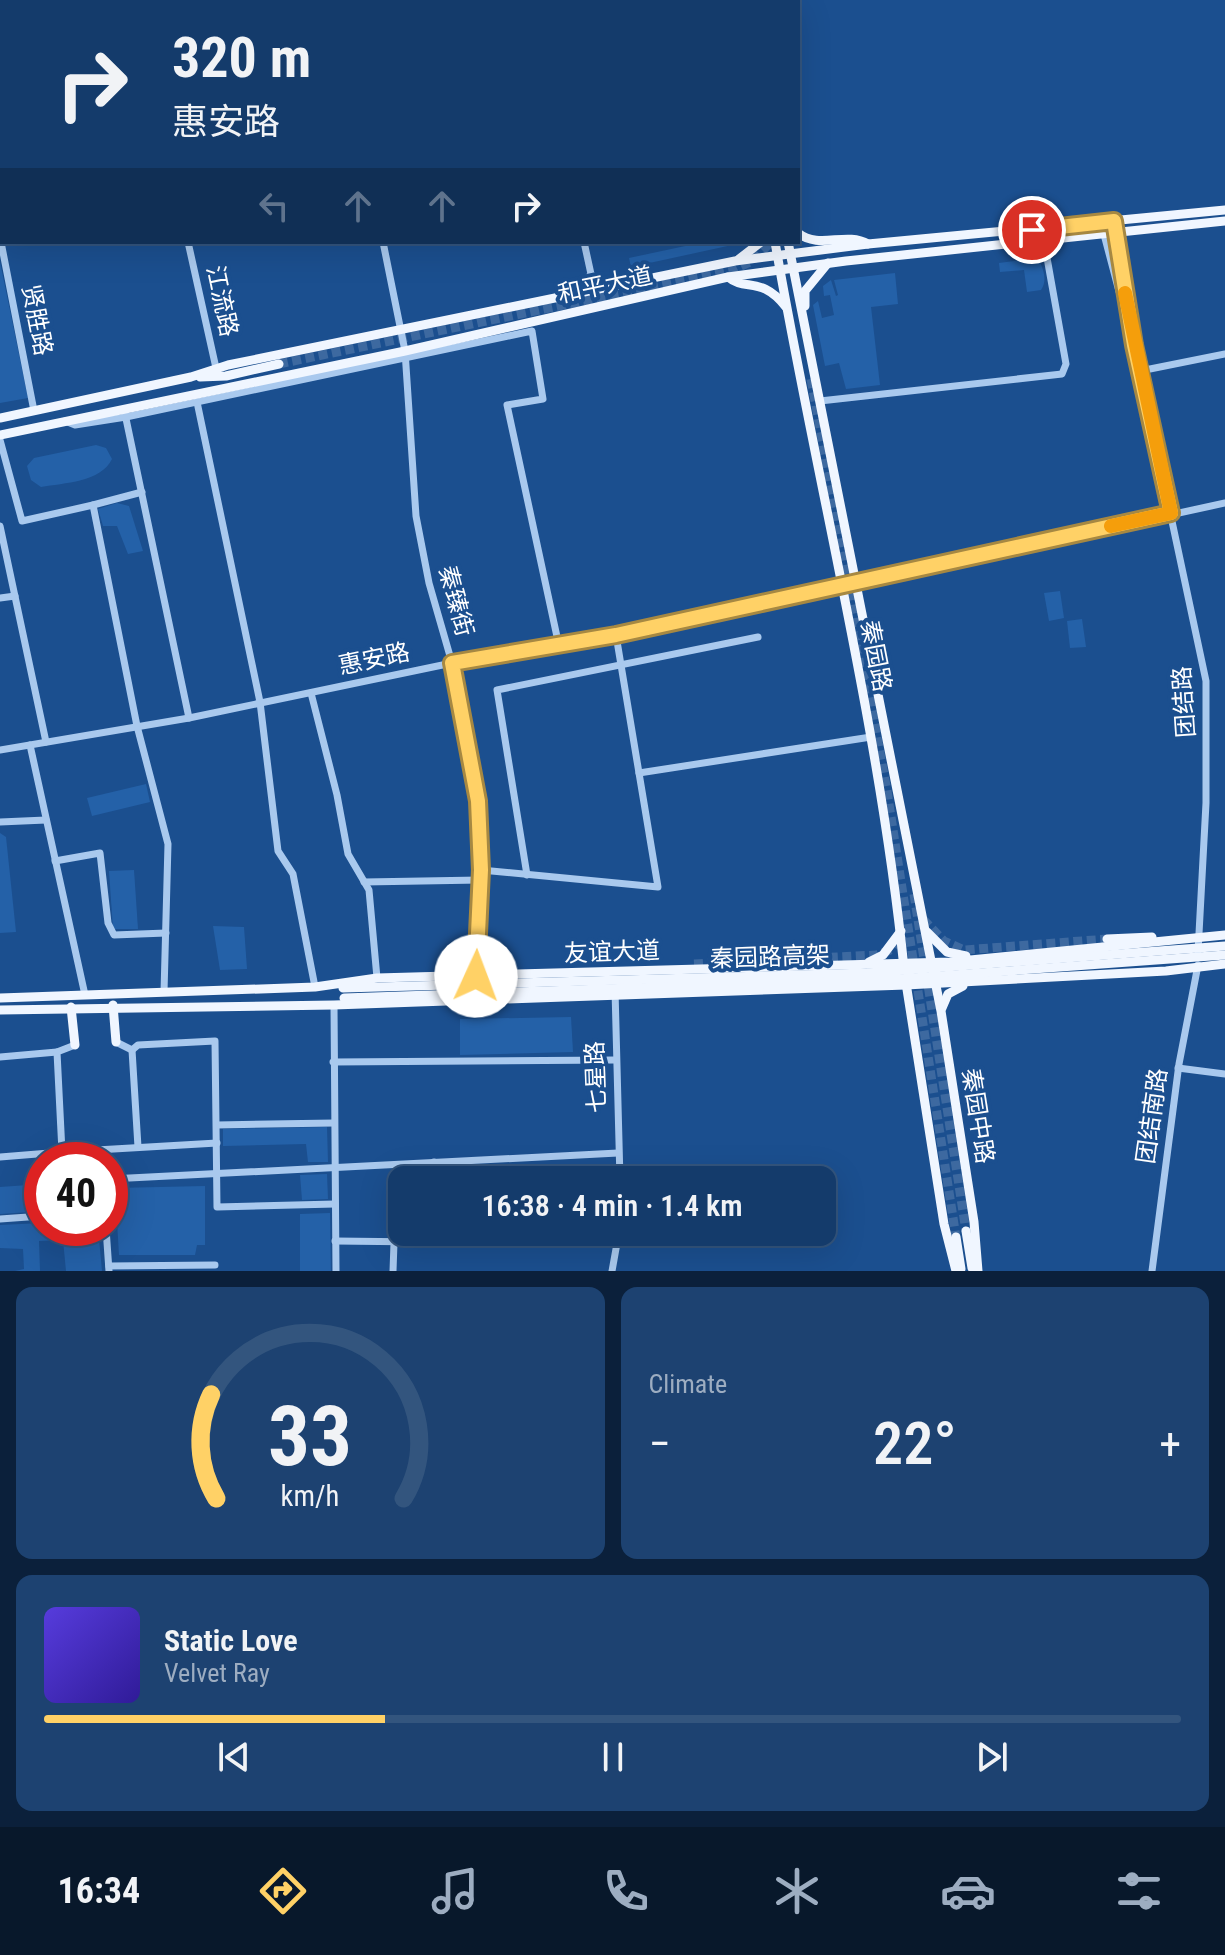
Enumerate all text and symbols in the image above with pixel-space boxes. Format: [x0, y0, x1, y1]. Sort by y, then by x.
text: 320 m [172, 25, 311, 91]
icon: right [40, 32, 144, 136]
text: 惠安路 [172, 101, 280, 143]
icon: left [252, 184, 296, 228]
icon: ahead [336, 184, 380, 228]
icon: ahead [420, 184, 464, 228]
icon: right [504, 184, 548, 228]
pin [998, 196, 1066, 264]
icon: arrive [1010, 208, 1054, 252]
street label: 和平大道 [555, 261, 655, 309]
street label: 江流路 [201, 263, 243, 339]
street label: 贤胜路 [16, 282, 58, 358]
street label: 秦臻街 [433, 563, 479, 639]
street label: 秦园路 [855, 618, 897, 694]
street label: 惠安路 [336, 638, 412, 680]
street label: 团结路 [1168, 665, 1200, 739]
position arrow [434, 934, 518, 1018]
street label: 友谊大道 [564, 936, 660, 968]
street label: 秦园路高架 [710, 941, 830, 973]
street label: 七星路 [581, 1041, 611, 1113]
street label: 秦园中路 [957, 1066, 999, 1166]
street label: 团结南路 [1131, 1067, 1173, 1165]
speed limit sign: 40 [24, 1142, 128, 1246]
text: 16:38 · 4 min · 1.4 km [482, 1188, 743, 1223]
text: Climate [649, 1369, 727, 1399]
text: 33 [268, 1388, 352, 1485]
text: 22° [873, 1408, 957, 1479]
text: − [649, 1418, 671, 1470]
text: + [1159, 1418, 1181, 1470]
text: km/h [281, 1479, 340, 1513]
text: Static Love [164, 1623, 298, 1658]
text: Velvet Ray [164, 1658, 270, 1688]
icon: previous [212, 1735, 256, 1779]
icon: pause [591, 1735, 635, 1779]
icon: next [970, 1735, 1014, 1779]
icon: directions [255, 1863, 311, 1919]
icon: music [427, 1863, 483, 1919]
icon: phone [598, 1863, 654, 1919]
icon: climate [769, 1863, 825, 1919]
icon: car [940, 1863, 996, 1919]
icon: filters [1111, 1863, 1167, 1919]
text: 16:34 [58, 1870, 140, 1912]

